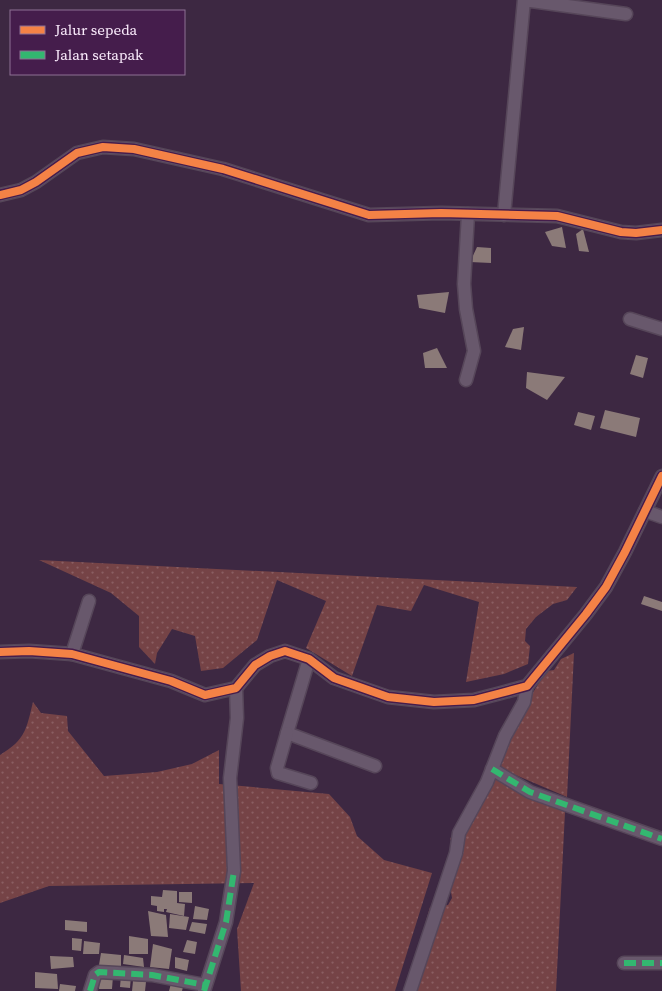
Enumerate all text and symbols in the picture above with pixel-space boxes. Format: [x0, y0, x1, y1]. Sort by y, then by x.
legend [10, 10, 185, 75]
text: Jalur sepeda [54, 19, 138, 40]
text: Jalan setapak [54, 44, 144, 65]

